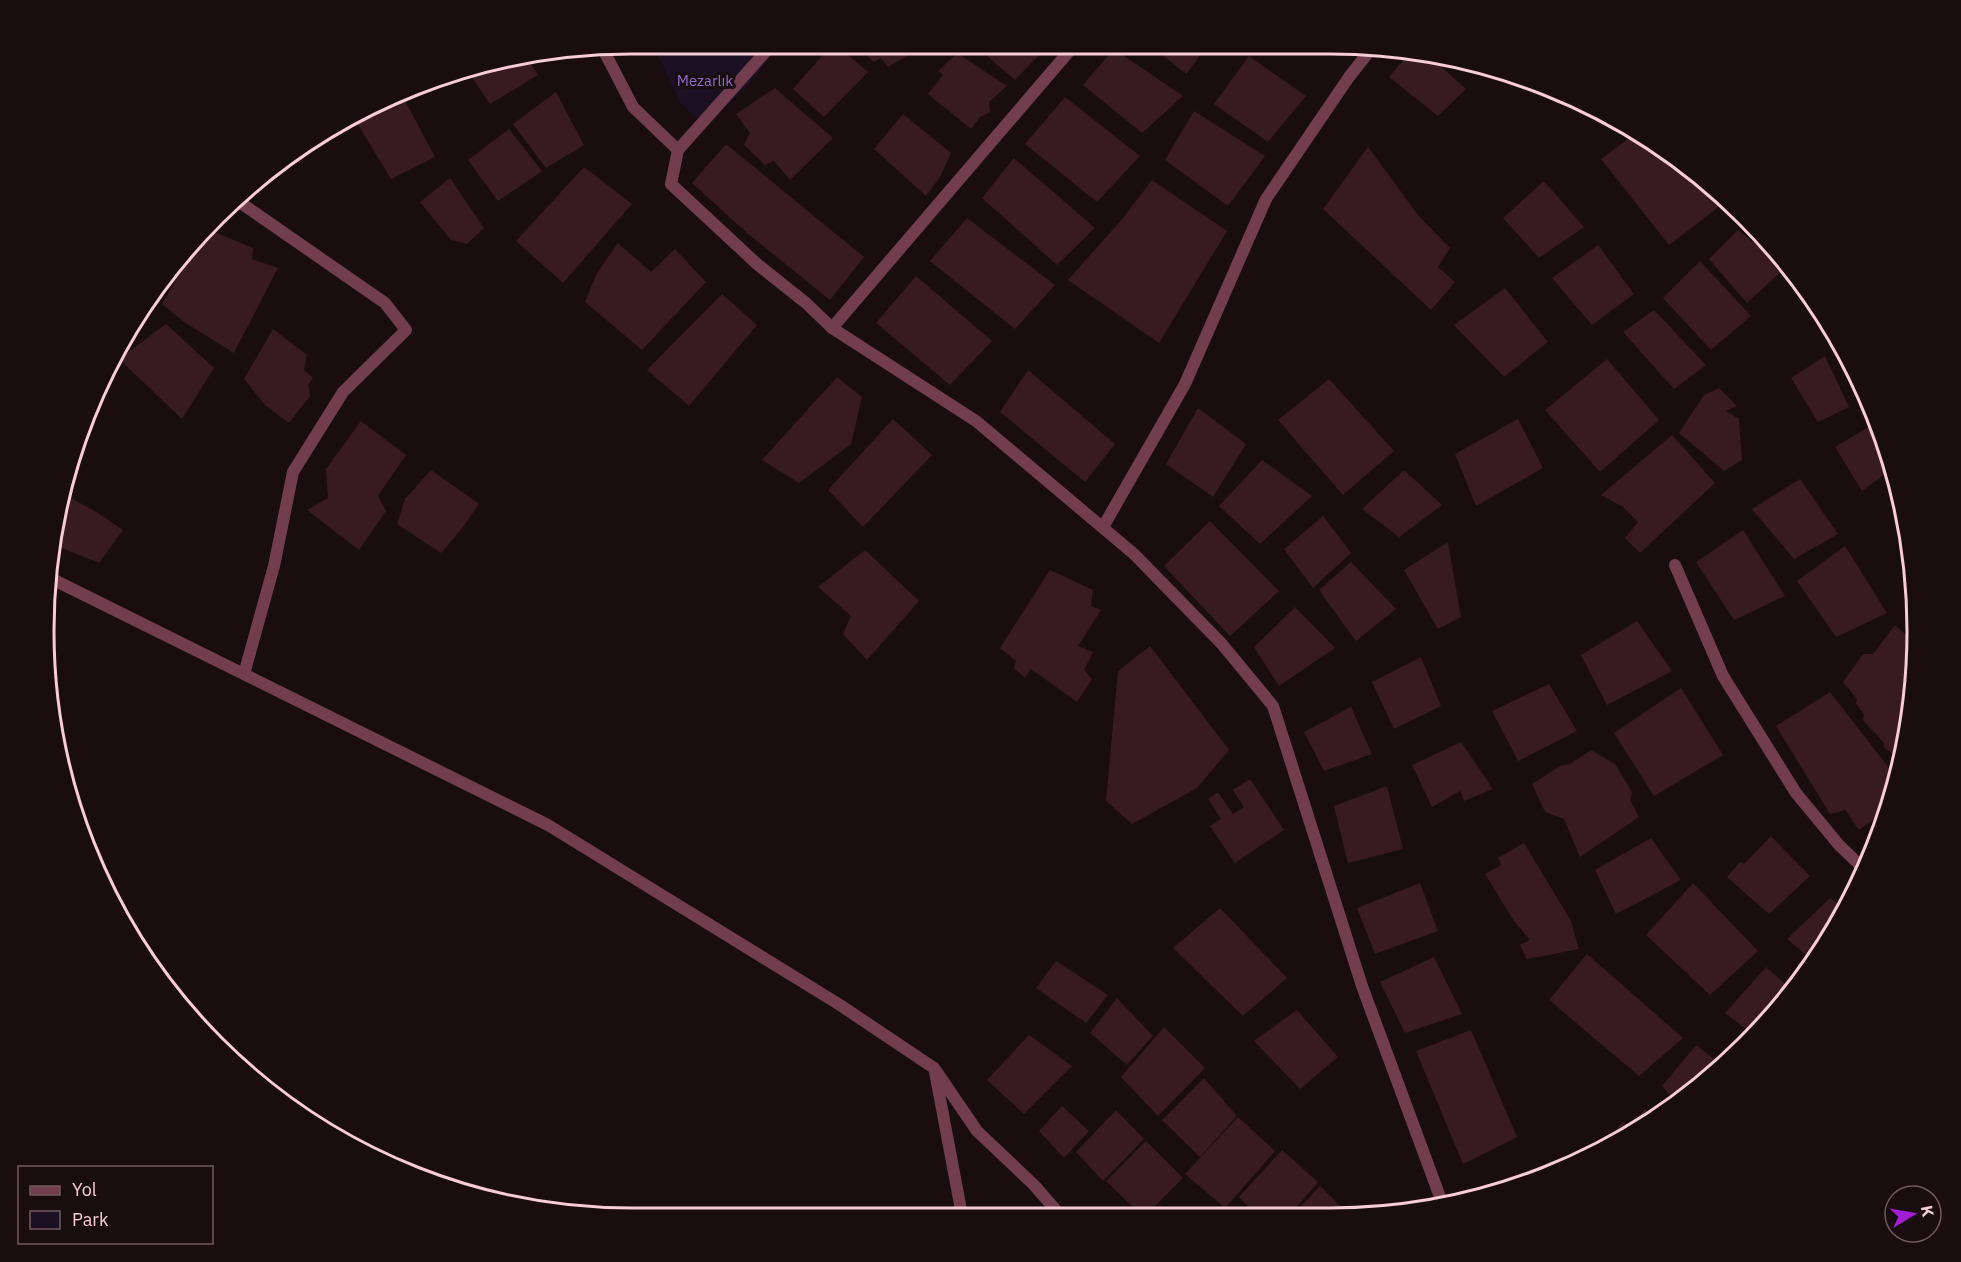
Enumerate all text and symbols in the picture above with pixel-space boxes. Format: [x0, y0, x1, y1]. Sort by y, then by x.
park label: Mezarlık [677, 71, 733, 90]
legend [18, 1166, 213, 1244]
text: Yol [72, 1178, 97, 1201]
north arrow [1883, 1184, 1943, 1244]
text: K [1917, 1204, 1939, 1219]
text: Park [72, 1208, 109, 1231]

